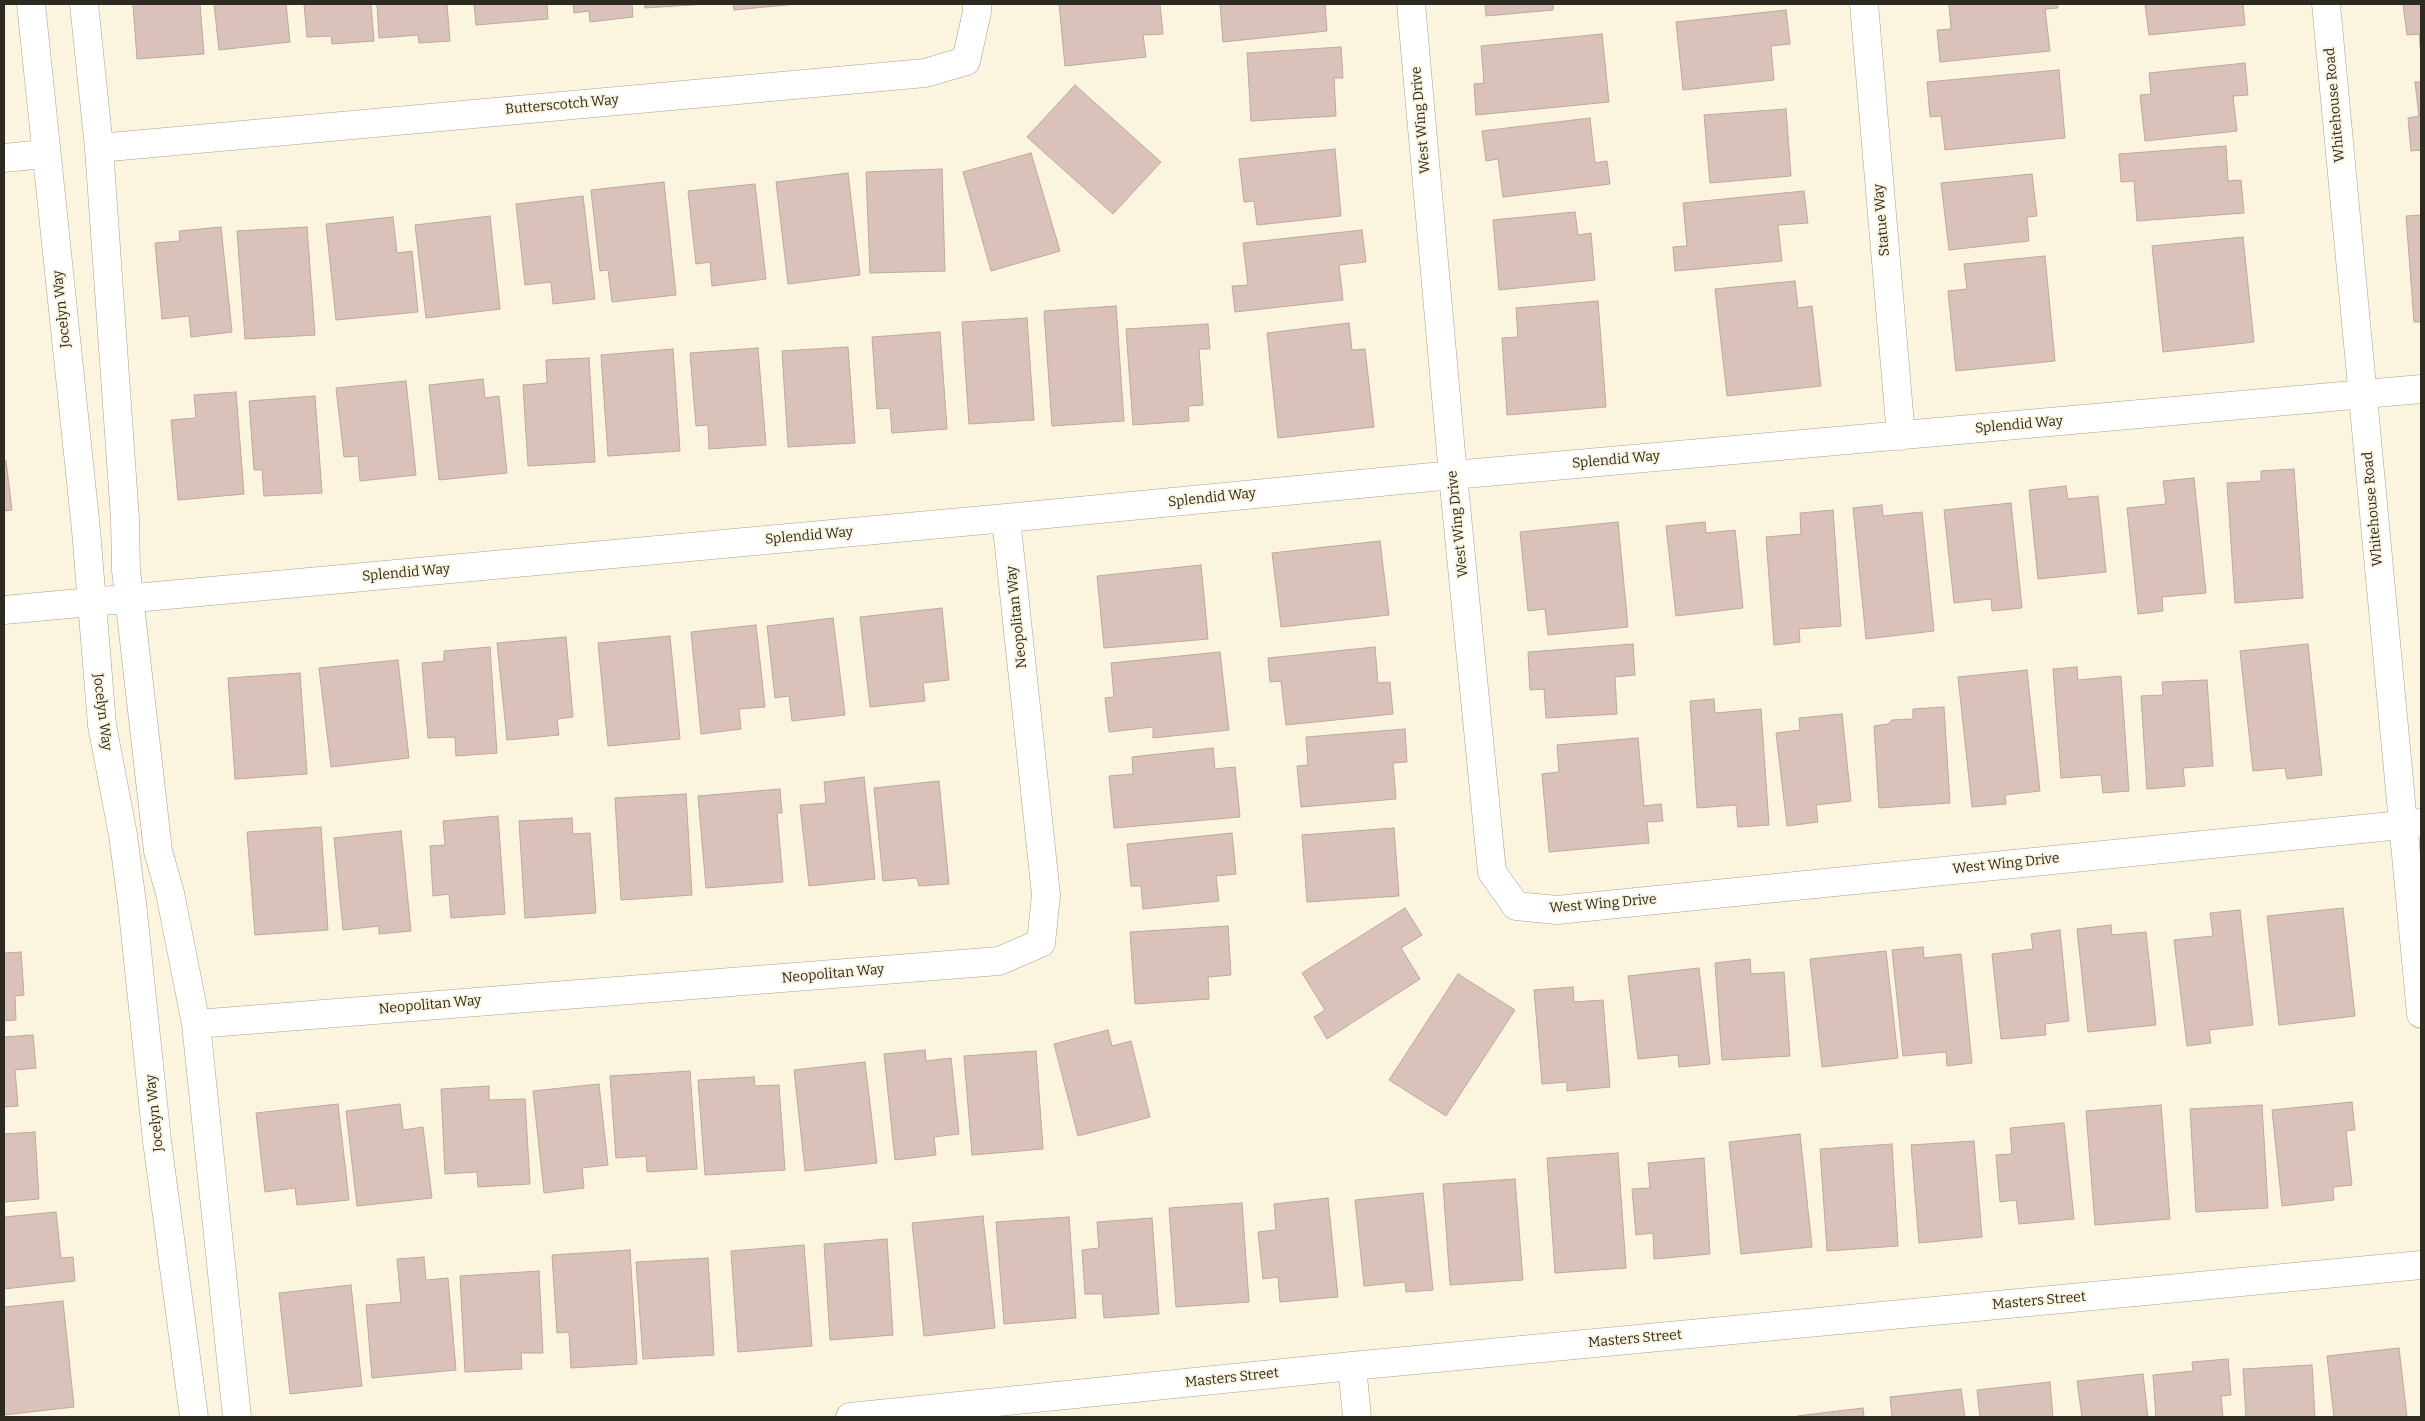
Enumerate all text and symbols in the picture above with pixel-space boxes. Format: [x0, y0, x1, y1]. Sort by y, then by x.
street label: Whitehouse Road [2322, 47, 2348, 163]
street label: West Wing Drive [1408, 66, 1434, 174]
street label: Butterscotch Way [505, 92, 619, 118]
street label: Statue Way [1870, 183, 1894, 257]
street label: Jocelyn Way [50, 269, 74, 349]
street label: Splendid Way [1974, 413, 2064, 437]
street label: Splendid Way [1571, 448, 1661, 472]
street label: Whitehouse Road [2360, 451, 2386, 567]
street label: West Wing Drive [1444, 470, 1472, 578]
street label: Splendid Way [1167, 485, 1257, 511]
street label: Splendid Way [764, 524, 854, 548]
street label: Splendid Way [361, 561, 451, 585]
street label: Neopolitan Way [1003, 565, 1031, 669]
street label: Jocelyn Way [89, 672, 115, 752]
street label: West Wing Drive [1952, 850, 2060, 878]
street label: West Wing Drive [1549, 891, 1657, 917]
street label: Neopolitan Way [781, 961, 885, 987]
street label: Neopolitan Way [378, 992, 482, 1018]
street label: Jocelyn Way [143, 1073, 167, 1153]
street label: Masters Street [1991, 1289, 2087, 1313]
street label: Masters Street [1587, 1327, 1683, 1351]
street label: Masters Street [1184, 1365, 1280, 1391]

